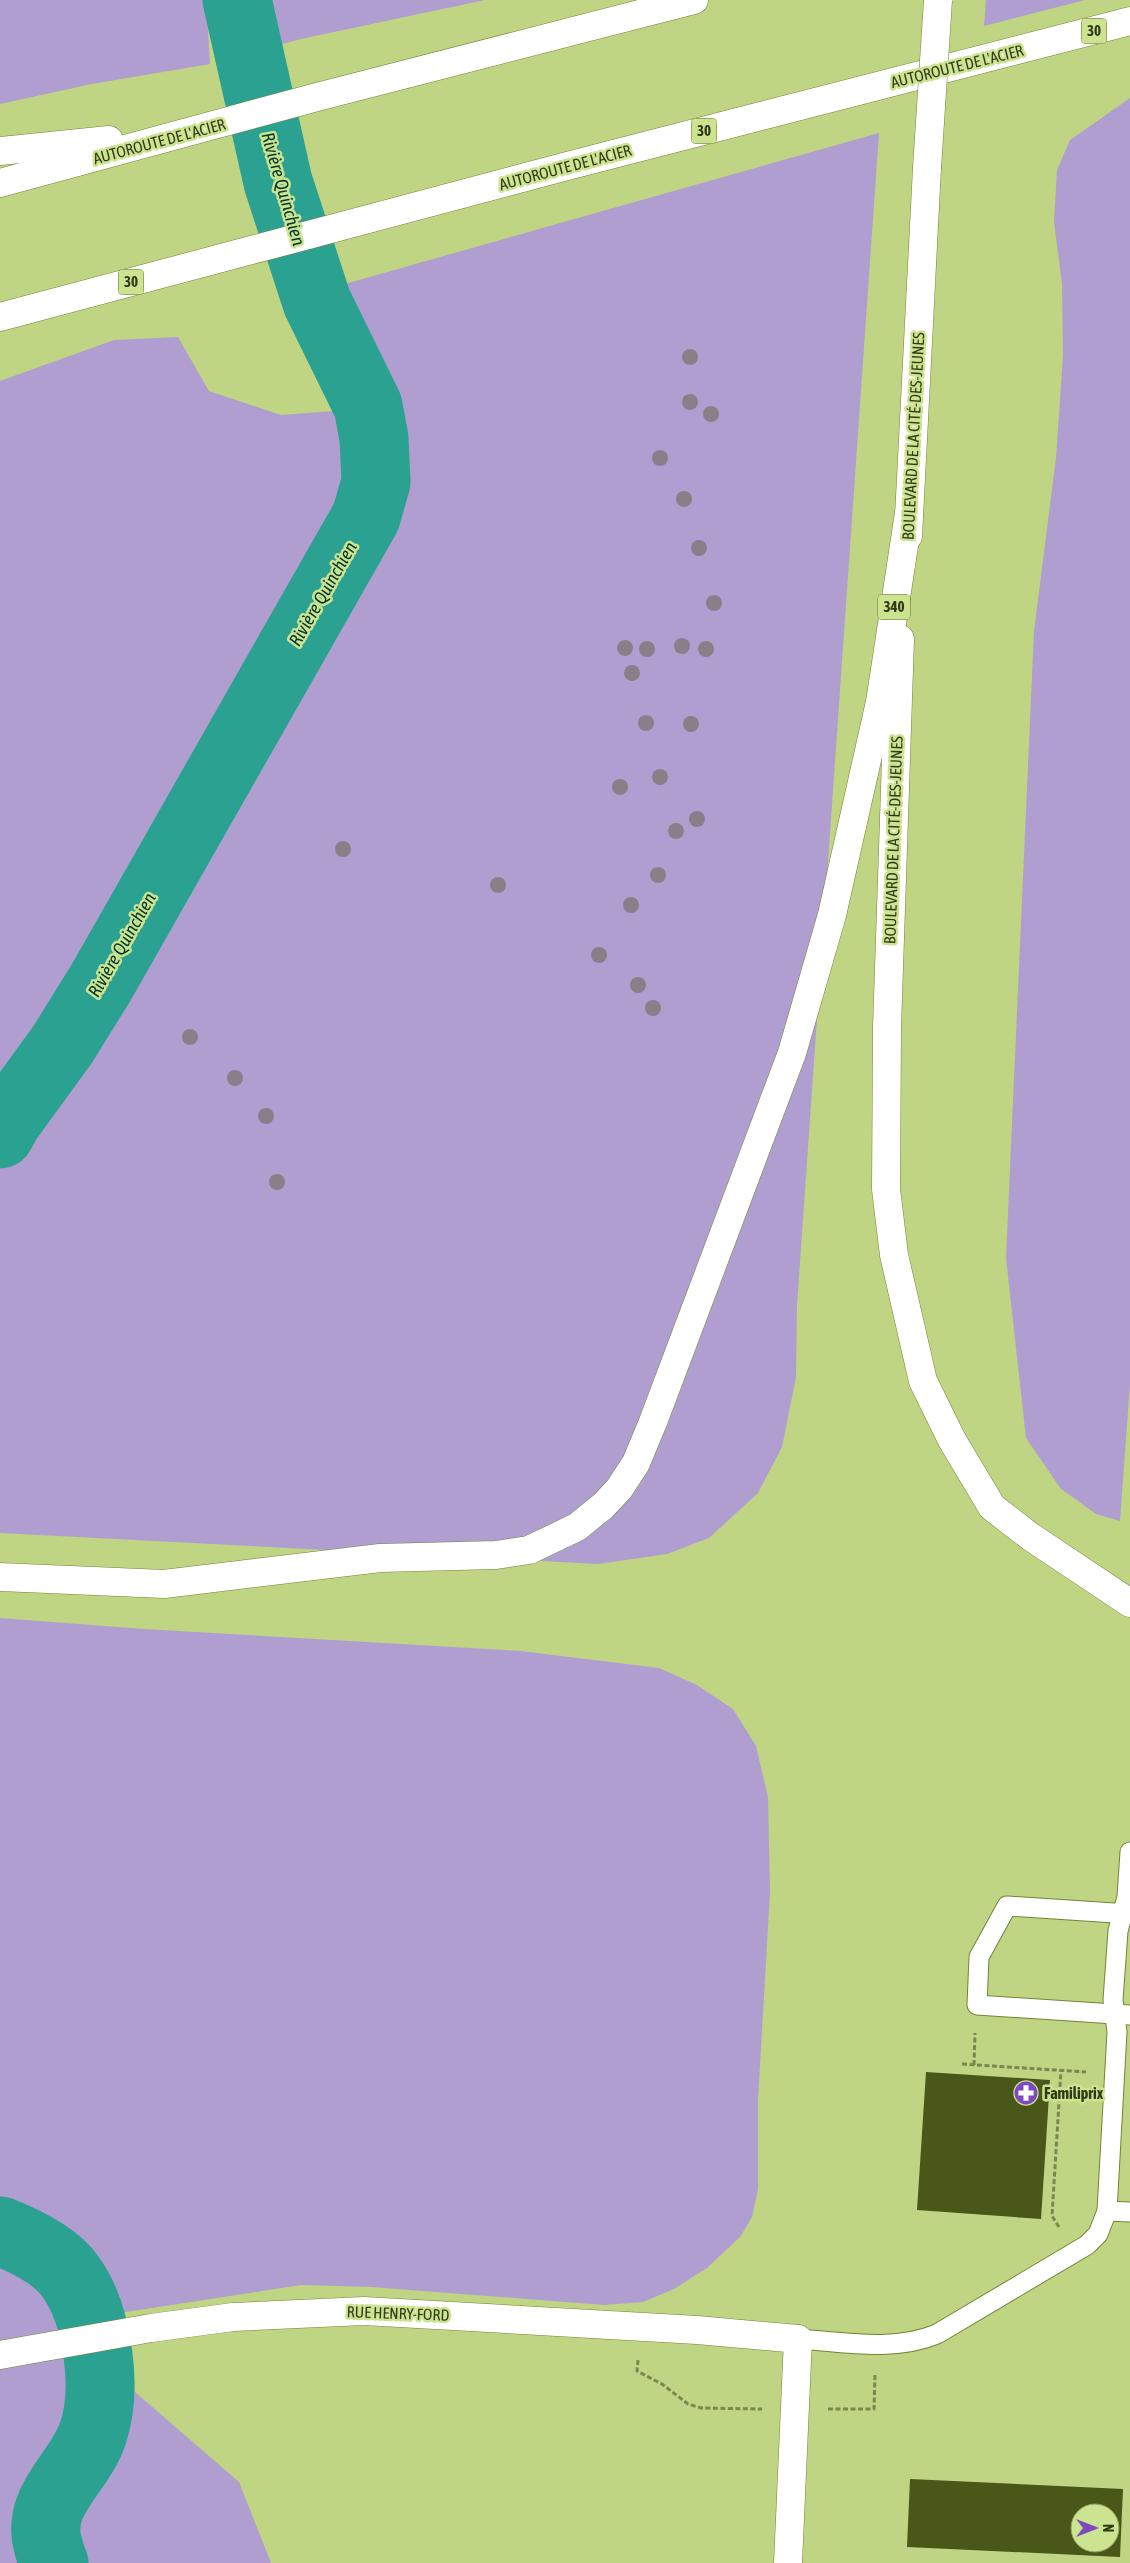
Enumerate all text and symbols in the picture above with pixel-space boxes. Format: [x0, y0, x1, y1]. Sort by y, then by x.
road number: 30 [1082, 18, 1106, 44]
street label: AUTOROUTE DE L'ACIER [889, 41, 1025, 91]
street label: AUTOROUTE DE L'ACIER [91, 115, 227, 167]
road number: 30 [692, 118, 716, 144]
water label: Rivière Quinchien [257, 130, 310, 248]
street label: AUTOROUTE DE L'ACIER [497, 141, 633, 193]
road number: 30 [118, 270, 144, 294]
street label: BOULEVARD DE LA CITÉ-DES-JEUNES [899, 331, 927, 540]
water label: Rivière Quinchien [284, 538, 361, 650]
road number: 340 [878, 594, 910, 620]
street label: BOULEVARD DE LA CITÉ-DES-JEUNES [880, 735, 906, 944]
water label: Rivière Quinchien [83, 889, 160, 1001]
pharmacy icon: Familiprix [1013, 2080, 1039, 2106]
place label: Familiprix [1044, 2084, 1104, 2102]
street label: RUE HENRY-FORD [346, 2302, 450, 2324]
north arrow [1070, 2503, 1120, 2553]
text: N [1100, 2524, 1116, 2532]

